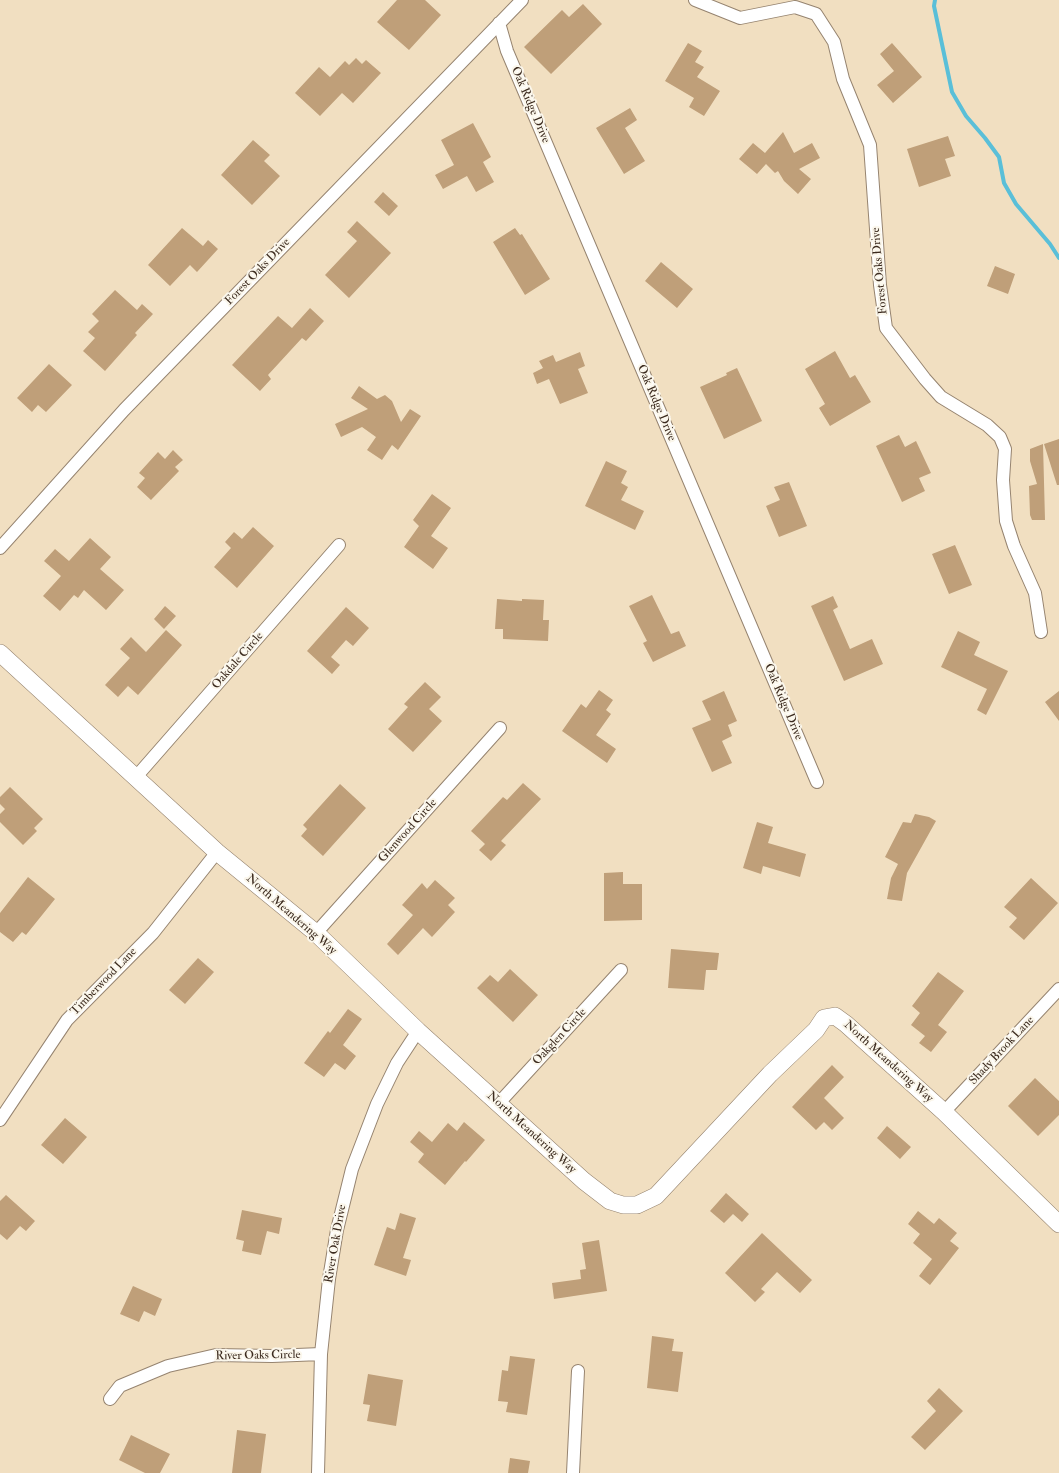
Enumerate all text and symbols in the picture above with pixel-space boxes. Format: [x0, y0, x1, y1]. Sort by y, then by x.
street label: Oak Ridge Drive [507, 65, 553, 145]
street label: Forest Oaks Drive [869, 227, 891, 315]
street label: Forest Oaks Drive [222, 236, 294, 308]
street label: Oak Ridge Drive [633, 363, 679, 443]
street label: Oakdale Circle [209, 630, 267, 692]
street label: Oak Ridge Drive [760, 662, 806, 742]
street label: Glenwood Circle [376, 796, 440, 866]
street label: North Meandering Way [243, 872, 339, 958]
street label: Timberwood Lane [68, 945, 140, 1019]
street label: Oakglen Circle [530, 1006, 590, 1068]
street label: Shady Brook Lane [967, 1014, 1037, 1088]
street label: North Meandering Way [840, 1018, 936, 1106]
street label: North Meandering Way [483, 1089, 579, 1177]
street label: River Oak Drive [322, 1204, 350, 1284]
street label: River Oaks Circle [215, 1348, 301, 1364]

